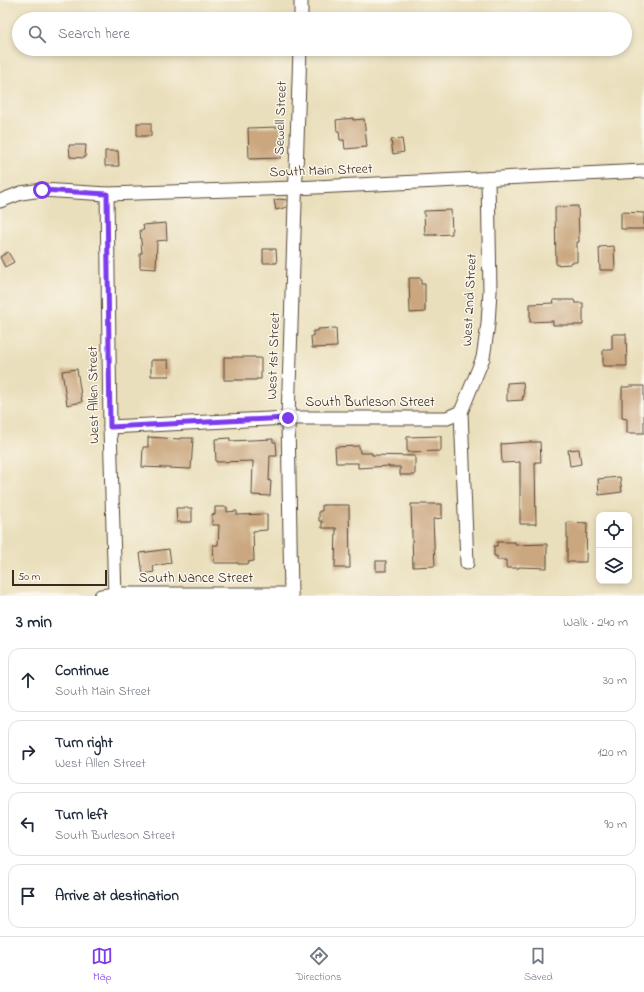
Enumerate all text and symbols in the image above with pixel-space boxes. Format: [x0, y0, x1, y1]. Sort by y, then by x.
search box [12, 12, 632, 56]
icon: search [26, 23, 48, 45]
text: Search here [58, 23, 130, 45]
street label: Sewell Street [269, 80, 293, 155]
street label: South Main Street [269, 159, 373, 183]
route start [33, 181, 51, 199]
street label: West 2nd Street [457, 253, 483, 347]
street label: West 1st Street [262, 312, 286, 400]
street label: West Allen Street [83, 346, 105, 444]
street label: South Burleson Street [305, 392, 435, 413]
route end [279, 409, 297, 427]
map controls [596, 512, 632, 584]
button: locate [596, 512, 632, 548]
button: layers [596, 548, 632, 584]
scale bar [12, 568, 107, 587]
street label: South Nance Street [139, 568, 253, 589]
text: 50 m [18, 569, 40, 585]
text: 3 min [16, 610, 52, 635]
text: Walk · 240 m [563, 613, 628, 632]
text: Continue [55, 660, 109, 682]
icon: ahead [17, 669, 39, 691]
text: 30 m [603, 671, 627, 690]
text: South Main Street [55, 682, 151, 701]
text: Turn right [55, 732, 113, 754]
icon: right [17, 741, 39, 763]
text: 120 m [597, 743, 627, 762]
text: West Allen Street [55, 754, 146, 773]
text: Turn left [55, 804, 108, 826]
icon: left [17, 813, 39, 835]
text: 90 m [604, 815, 627, 834]
text: South Burleson Street [55, 826, 175, 845]
icon: arrive [17, 885, 39, 907]
text: Arrive at destination [55, 885, 179, 907]
tab: Map [91, 945, 113, 985]
tab: Directions [296, 945, 342, 985]
tab: Saved [524, 945, 553, 985]

